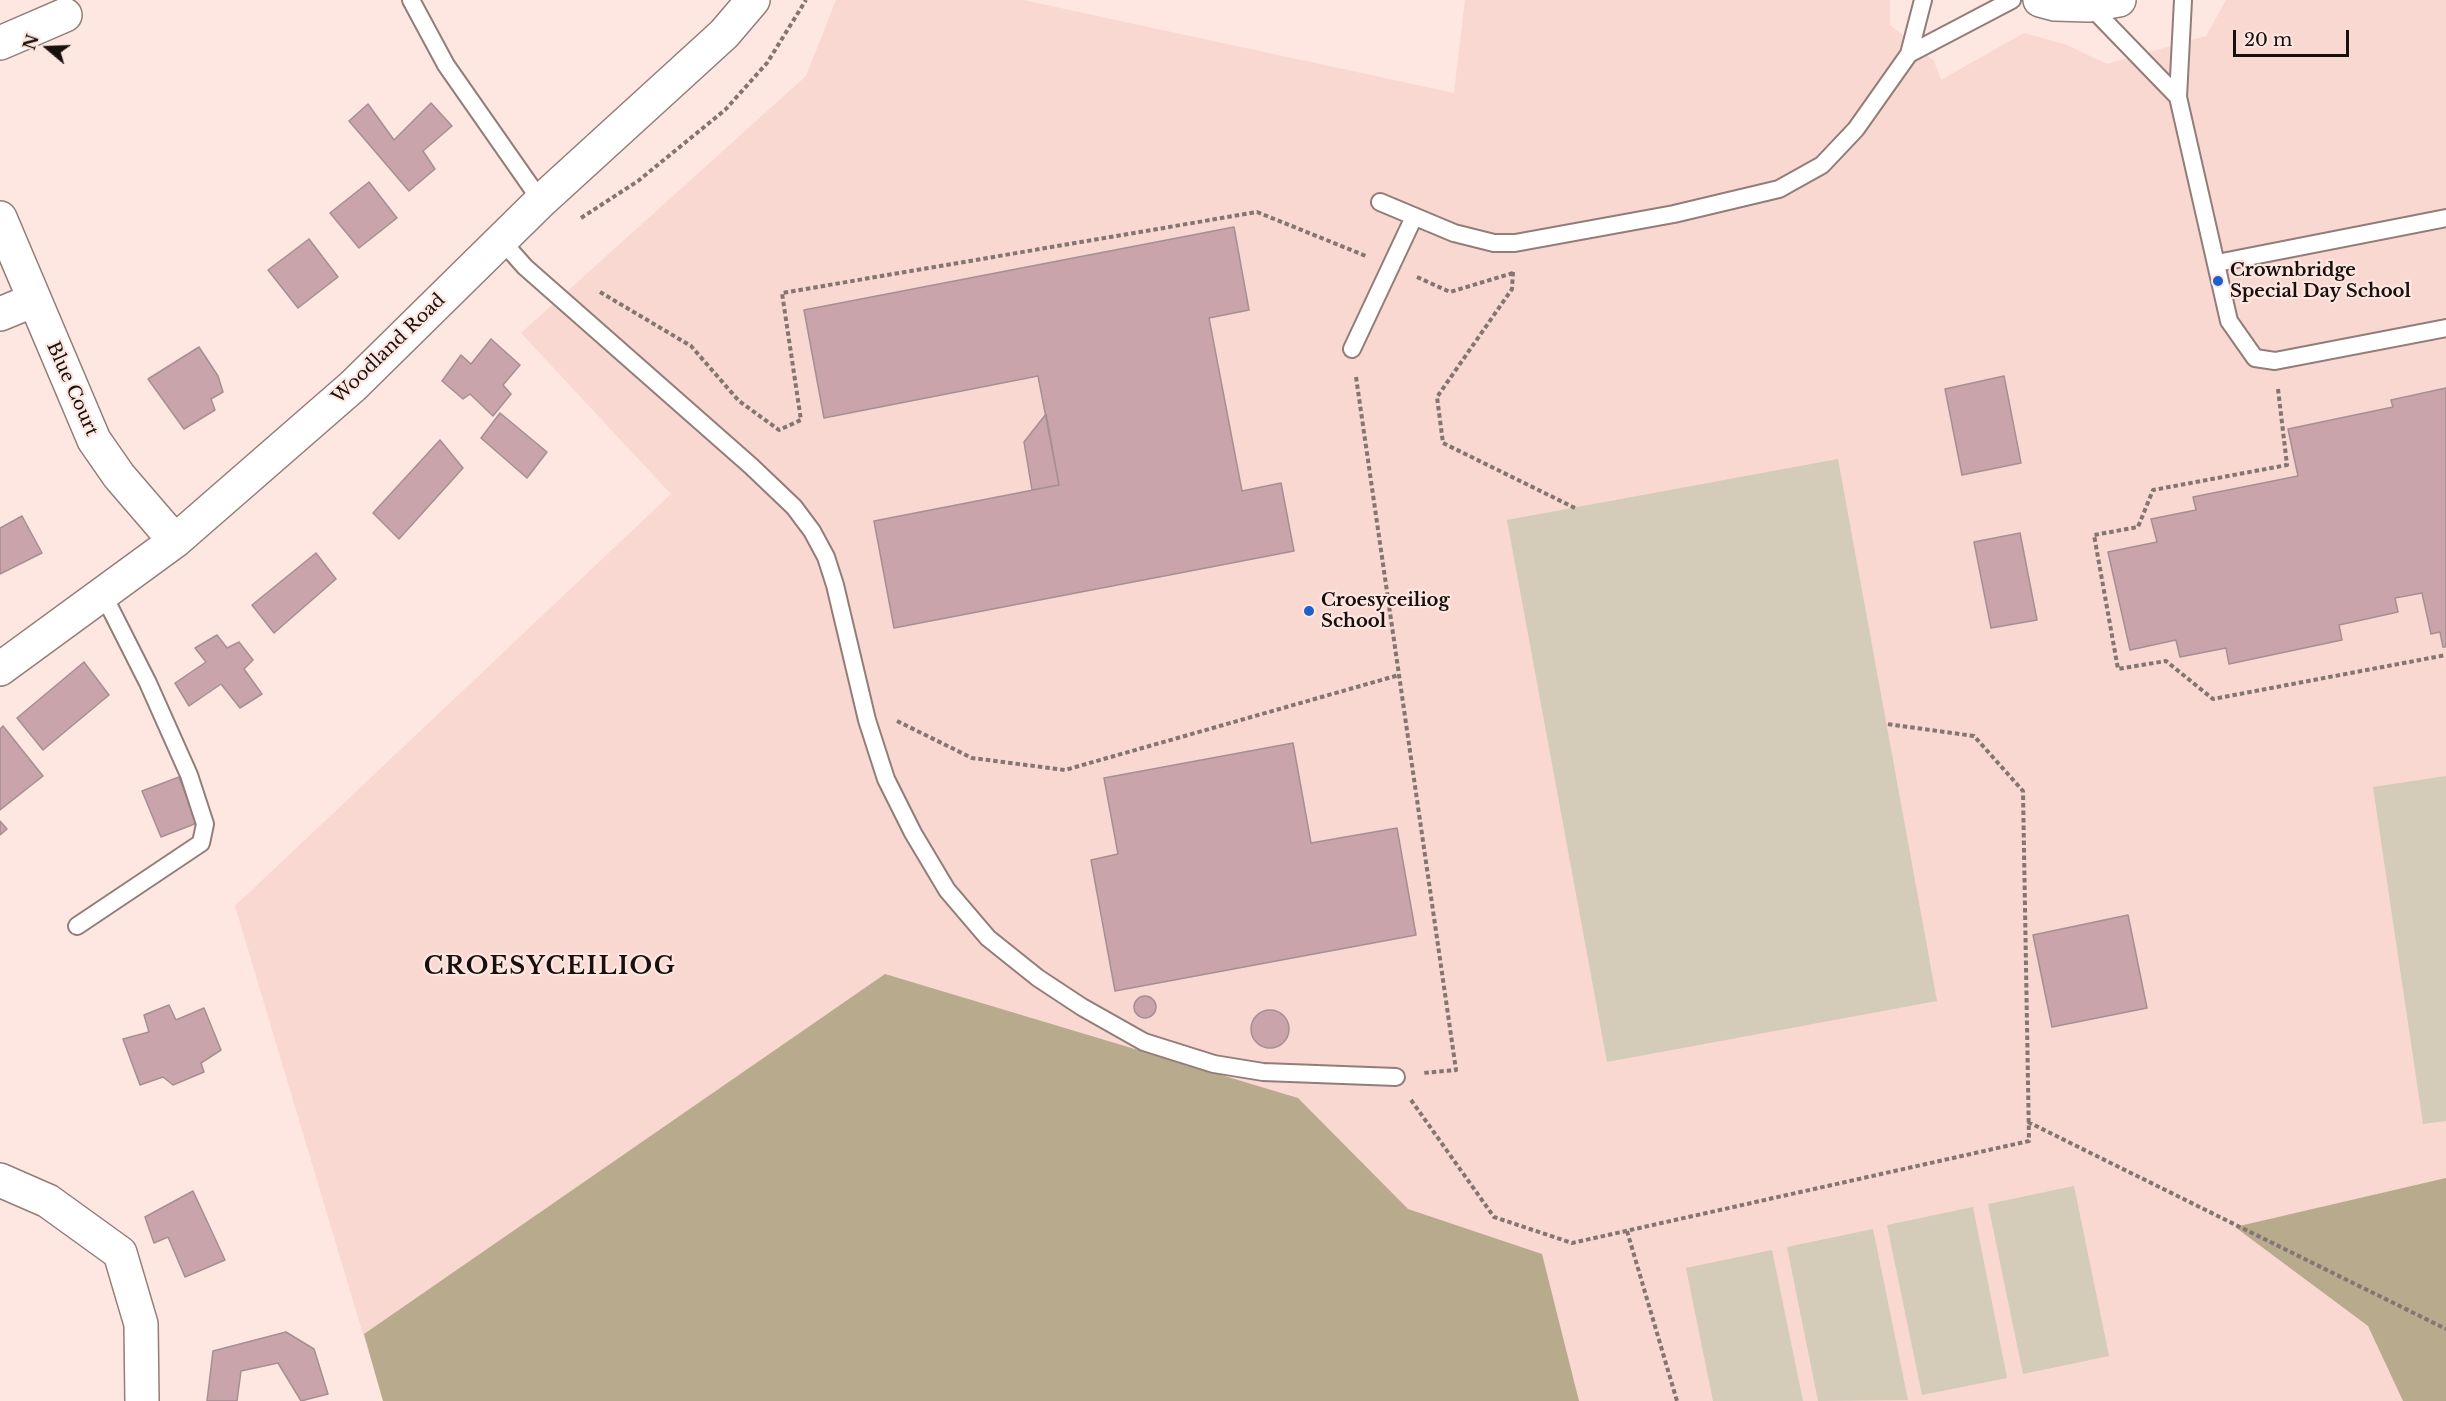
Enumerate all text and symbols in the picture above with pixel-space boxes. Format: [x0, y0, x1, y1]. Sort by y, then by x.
north arrow [18, 18, 78, 78]
scale bar [2236, 18, 2352, 56]
text: 20 m [2244, 29, 2292, 51]
text: N [19, 32, 43, 53]
place label: Crownbridge Special Day School [2230, 260, 2411, 302]
marker: Crownbridge Special Day School [2211, 274, 2225, 288]
street label: Woodland Road [328, 290, 450, 408]
street label: Blue Court [42, 339, 102, 439]
place label: Croesyceiliog School [1321, 590, 1449, 632]
marker: Croesyceiliog School [1302, 604, 1316, 618]
district label: CROESYCEILIOG [424, 953, 676, 981]

